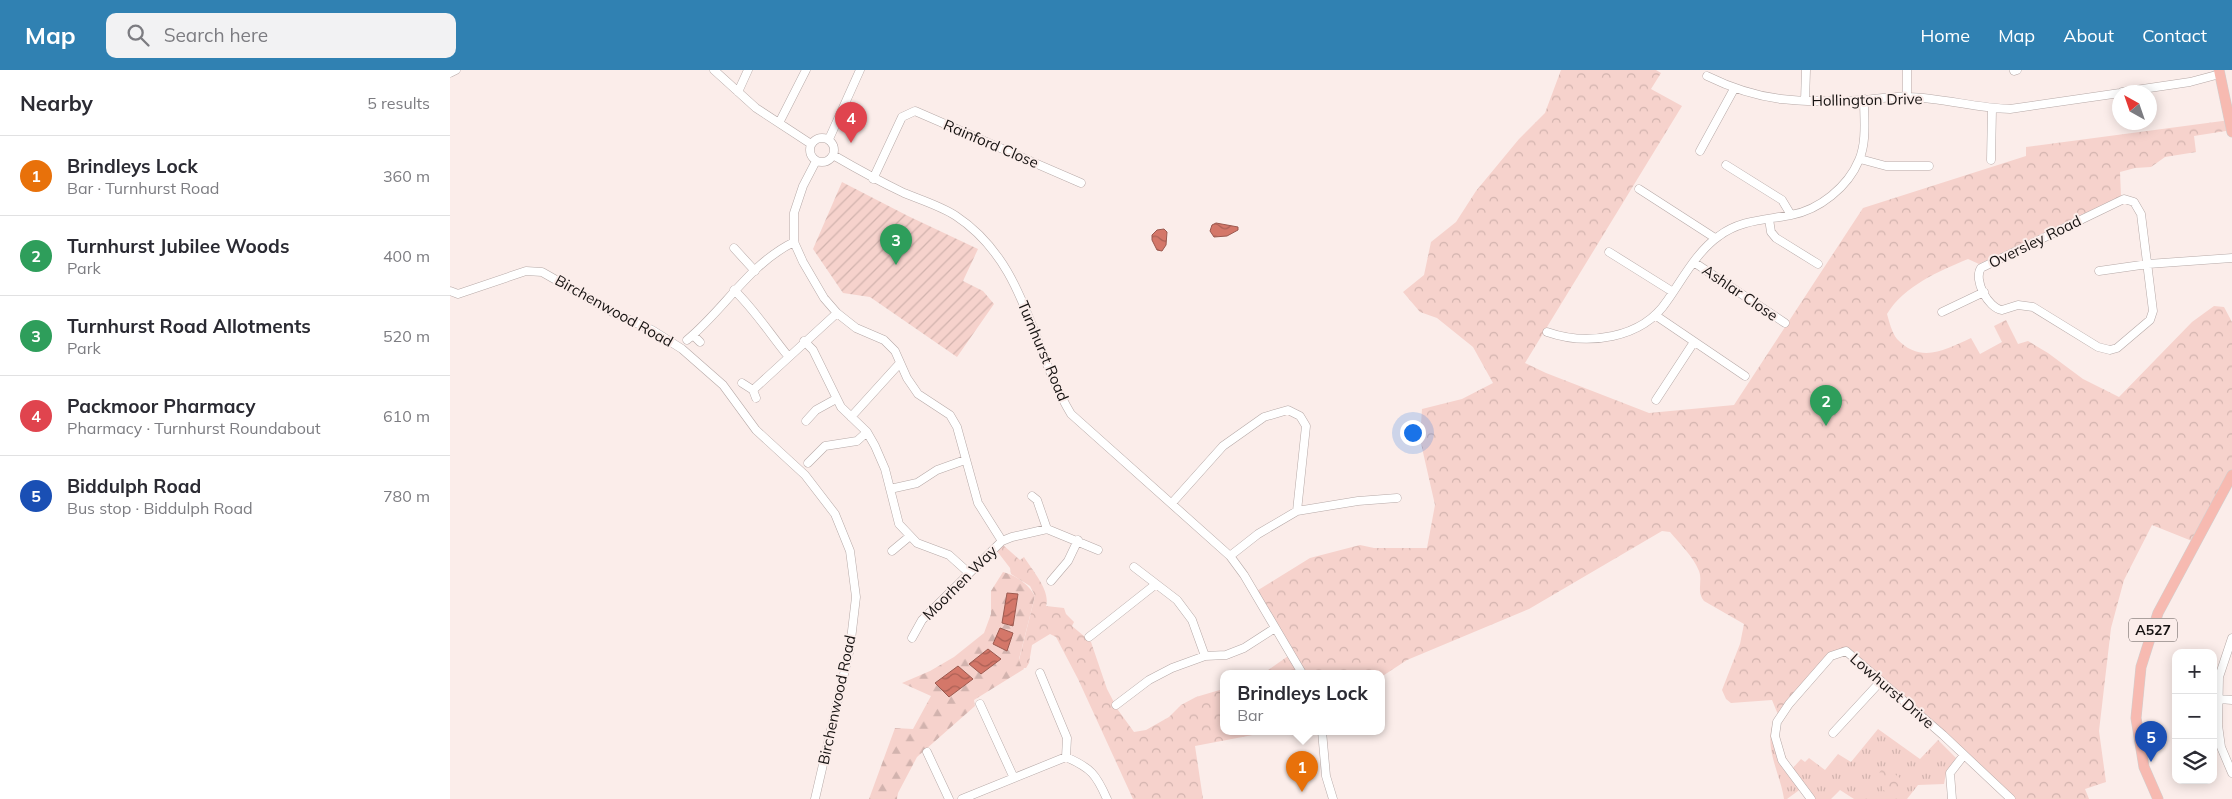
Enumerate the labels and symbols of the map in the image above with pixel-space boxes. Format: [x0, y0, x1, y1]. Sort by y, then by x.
north arrow [2112, 85, 2157, 130]
street label: Hollington Drive [1811, 89, 1923, 110]
pin: 4 [835, 102, 867, 143]
street label: Rainford Close [941, 115, 1042, 172]
street label: Oversley Road [1985, 211, 2084, 272]
pin: 3 [880, 224, 912, 265]
street label: Ashlar Close [1699, 260, 1782, 325]
street label: Birchenwood Road [552, 270, 677, 351]
street label: Turnhurst Road [1014, 298, 1073, 404]
pin: 2 [1810, 385, 1842, 426]
your location [1400, 420, 1426, 446]
street label: Moorhen Way [918, 541, 1001, 624]
road number: A527 [2129, 618, 2177, 642]
street label: Birchenwood Road [813, 633, 860, 766]
street label: Lowhurst Drive [1846, 649, 1938, 732]
pin: 5 [2135, 721, 2167, 762]
pin: 1 [1286, 751, 1318, 792]

